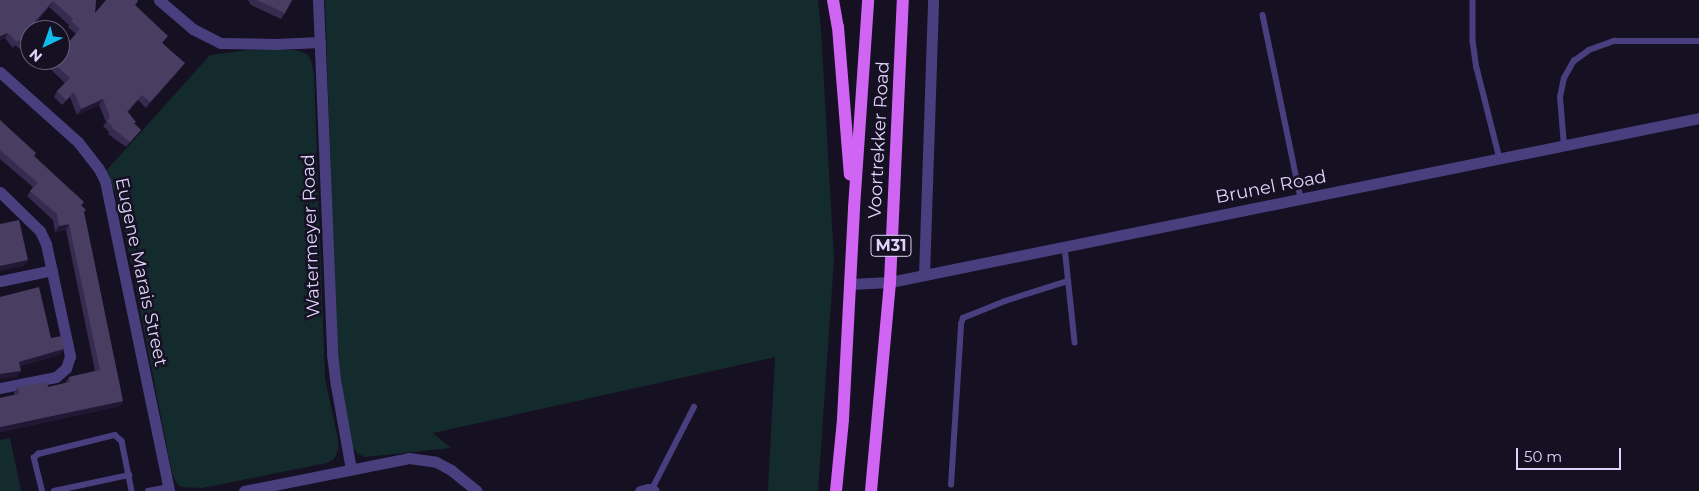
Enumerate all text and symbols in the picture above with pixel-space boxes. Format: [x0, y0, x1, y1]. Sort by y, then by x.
north arrow [20, 20, 70, 70]
text: N [25, 45, 46, 66]
street label: Voortrekker Road [864, 61, 894, 219]
street label: Watermeyer Road [297, 154, 325, 318]
street label: Brunel Road [1214, 166, 1328, 208]
street label: Eugene Marais Street [110, 176, 172, 368]
road number: M31 [870, 232, 912, 260]
scale bar [1519, 438, 1624, 470]
text: 50 m [1524, 447, 1562, 466]

